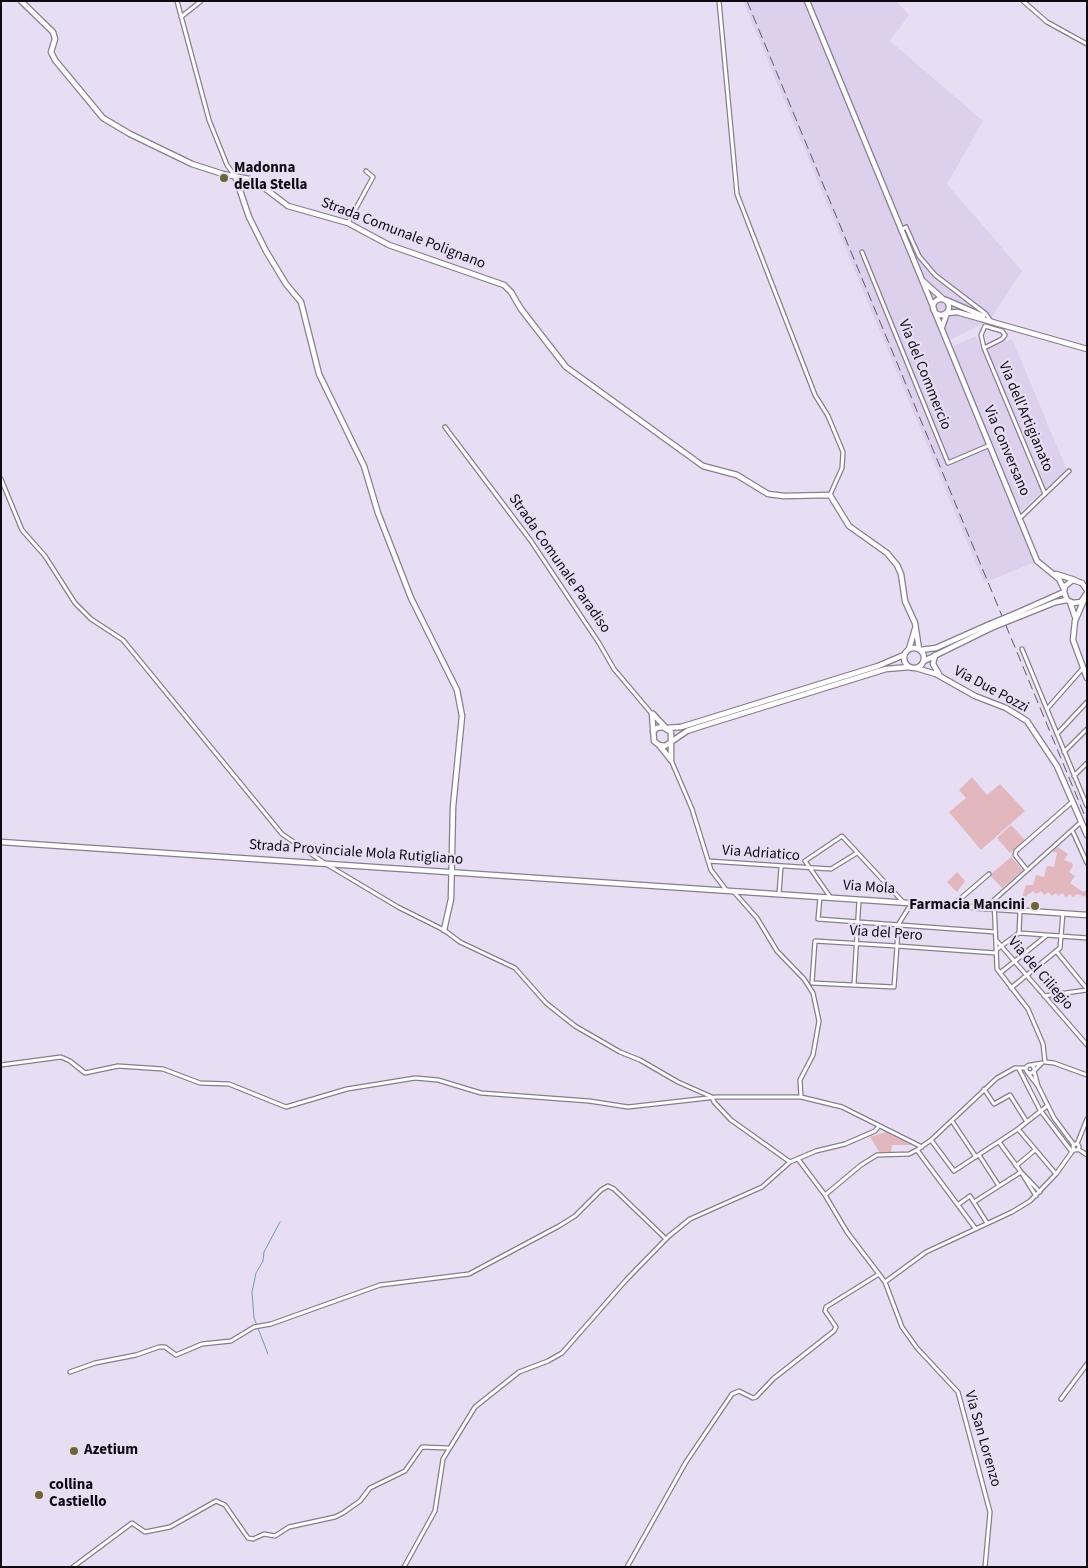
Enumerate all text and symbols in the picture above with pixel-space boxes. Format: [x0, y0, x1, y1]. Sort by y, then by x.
place label: Madonna della Stella [234, 160, 307, 195]
marker: Madonna della Stella [218, 172, 230, 184]
street label: Strada Comunale Polignano [318, 194, 488, 274]
street label: Via del Commercio [894, 317, 954, 433]
street label: Via dell'Artigianato [994, 359, 1056, 475]
street label: Via Conversano [979, 403, 1033, 499]
street label: Strada Comunale Paradiso [504, 491, 614, 637]
street label: Via Due Pozzi [950, 663, 1032, 717]
street label: Strada Provinciale Mola Rutigliano [248, 837, 464, 869]
street label: Via Adriatico [721, 842, 801, 866]
street label: Via Mola [842, 877, 896, 899]
place label: Farmacia Mancini [909, 897, 1025, 915]
marker: Farmacia Mancini [1029, 900, 1041, 912]
street label: Via del Pero [849, 922, 923, 946]
street label: Via del Ciliegio [1003, 934, 1077, 1014]
street label: Via San Lorenzo [960, 1389, 1004, 1489]
place label: Azetium [84, 1442, 138, 1460]
marker: Azetium [68, 1445, 80, 1457]
place label: collina Castiello [49, 1477, 107, 1512]
marker: collina Castiello [33, 1489, 45, 1501]

